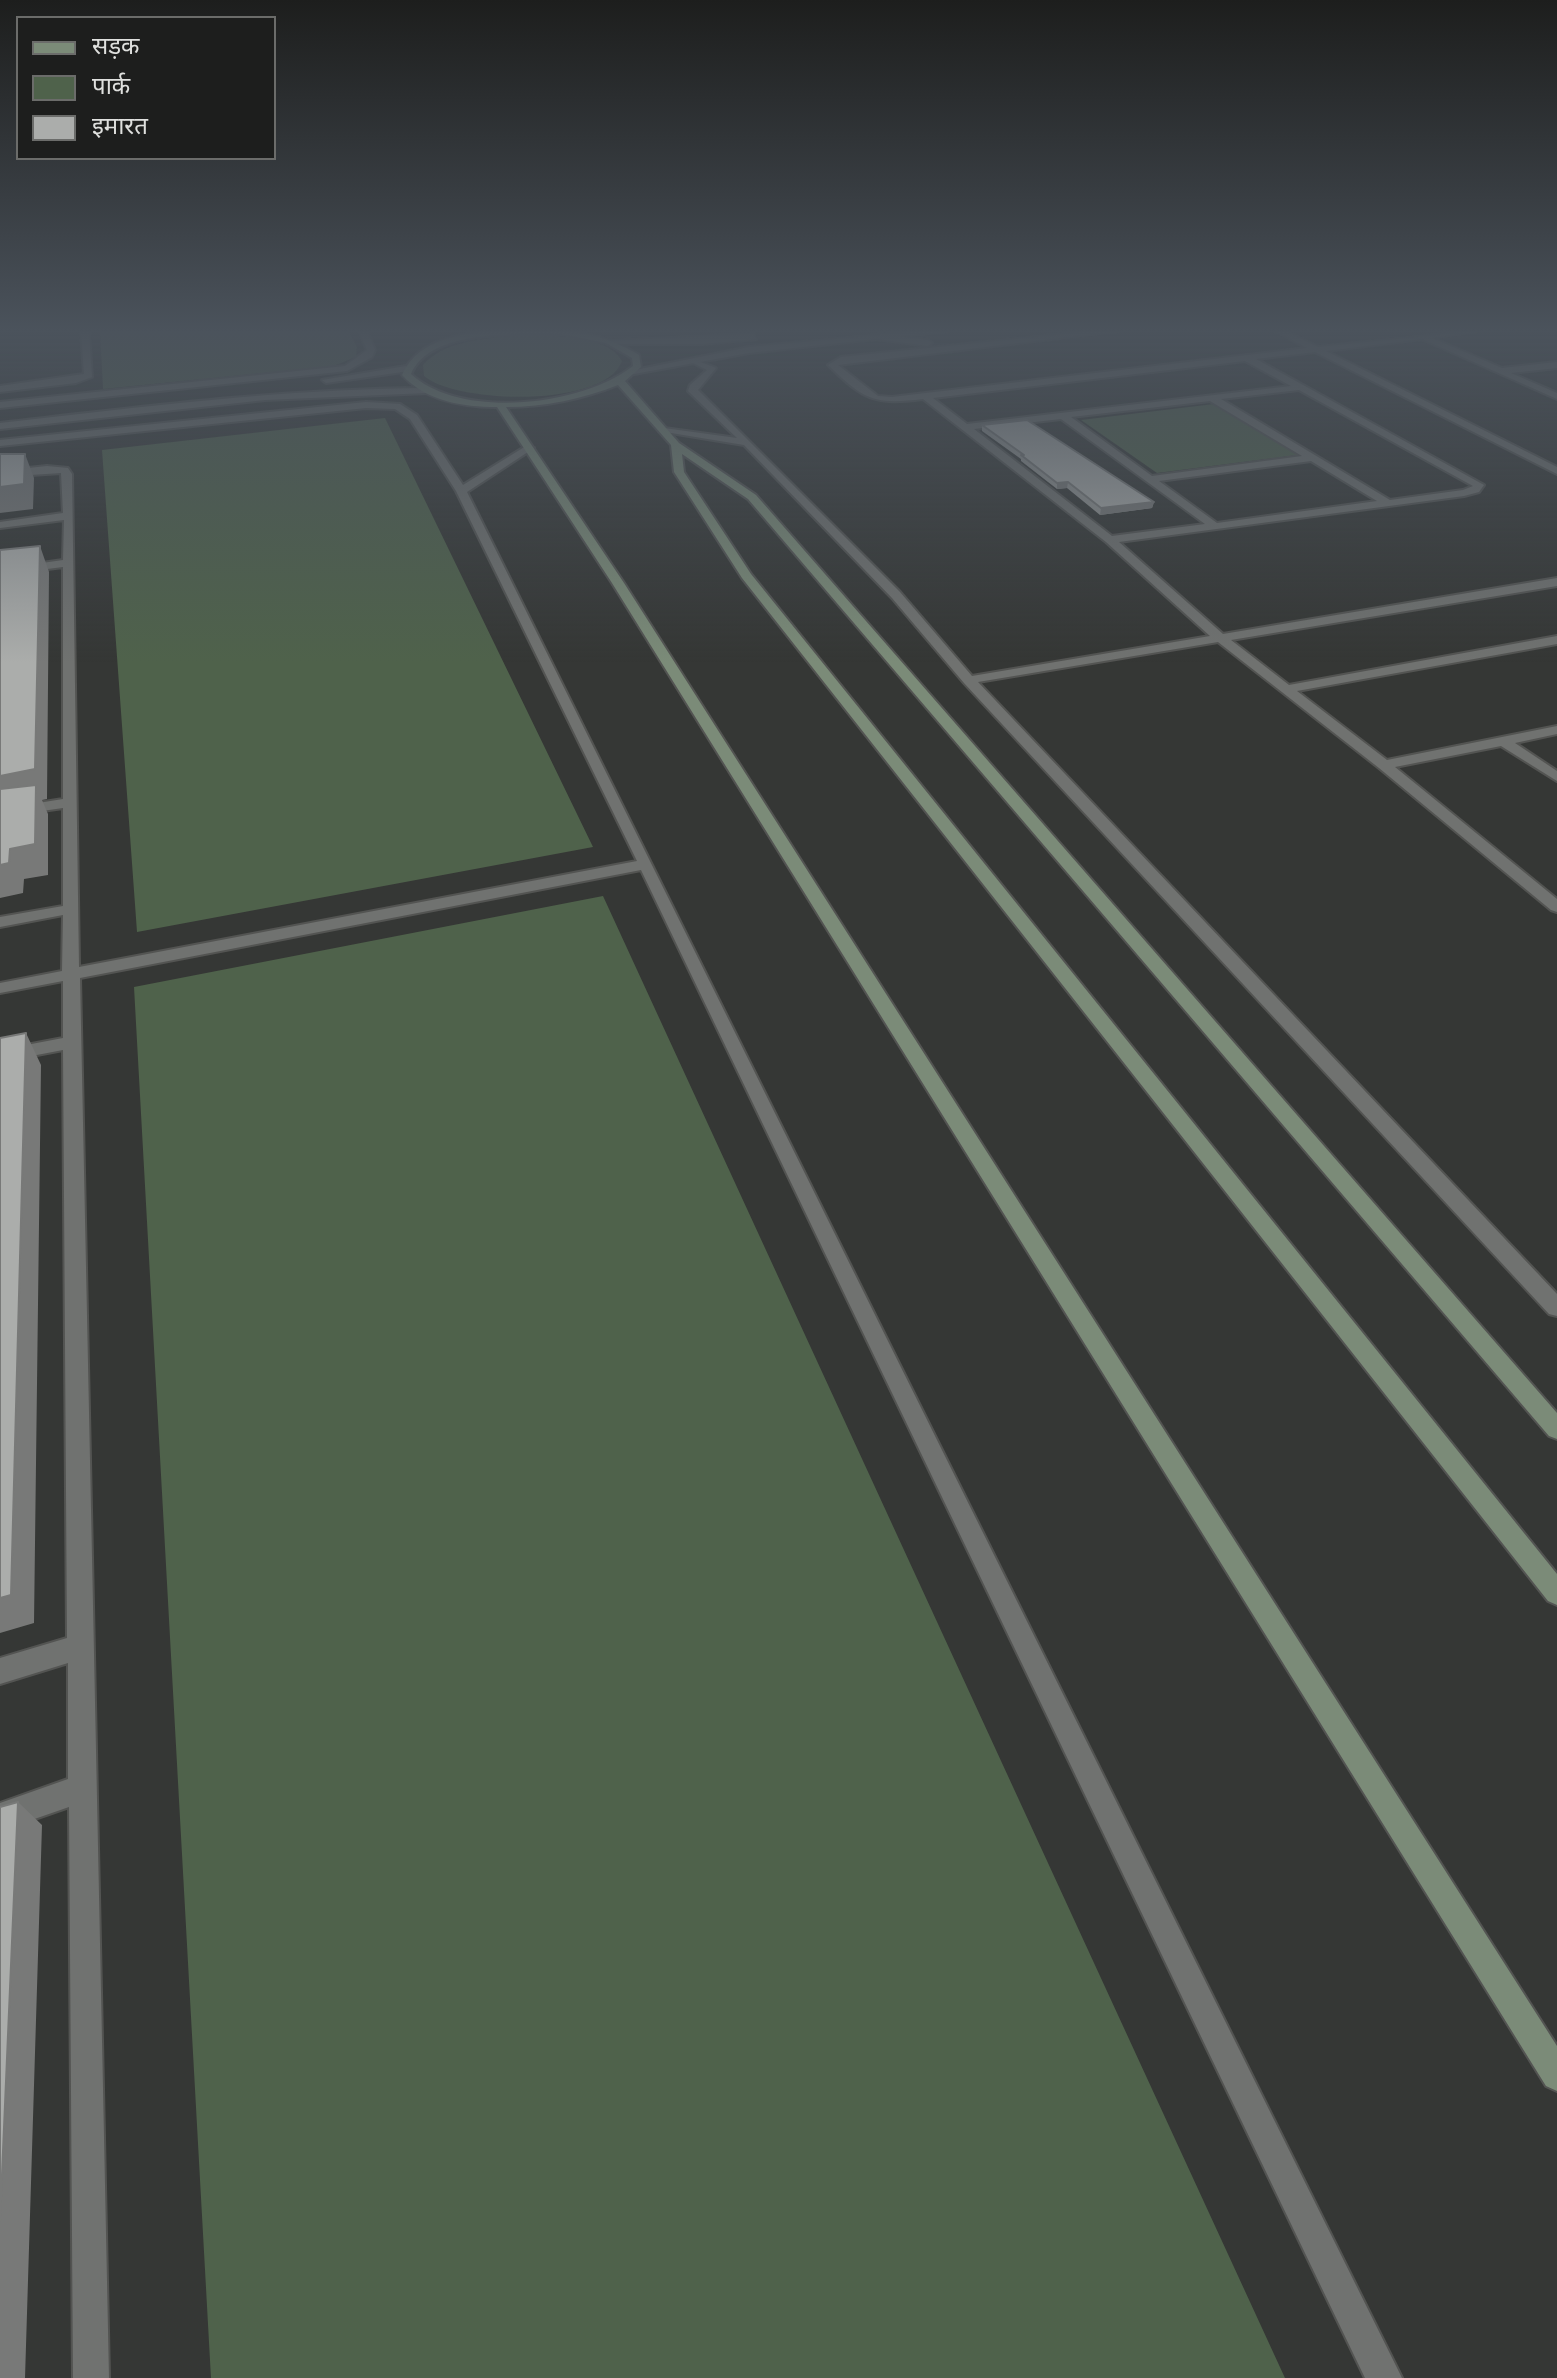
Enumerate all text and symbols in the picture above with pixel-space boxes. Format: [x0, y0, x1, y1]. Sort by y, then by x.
legend [16, 16, 276, 160]
text: सड़क [92, 32, 140, 60]
text: पार्क [92, 72, 130, 100]
text: इमारत [92, 112, 148, 140]

